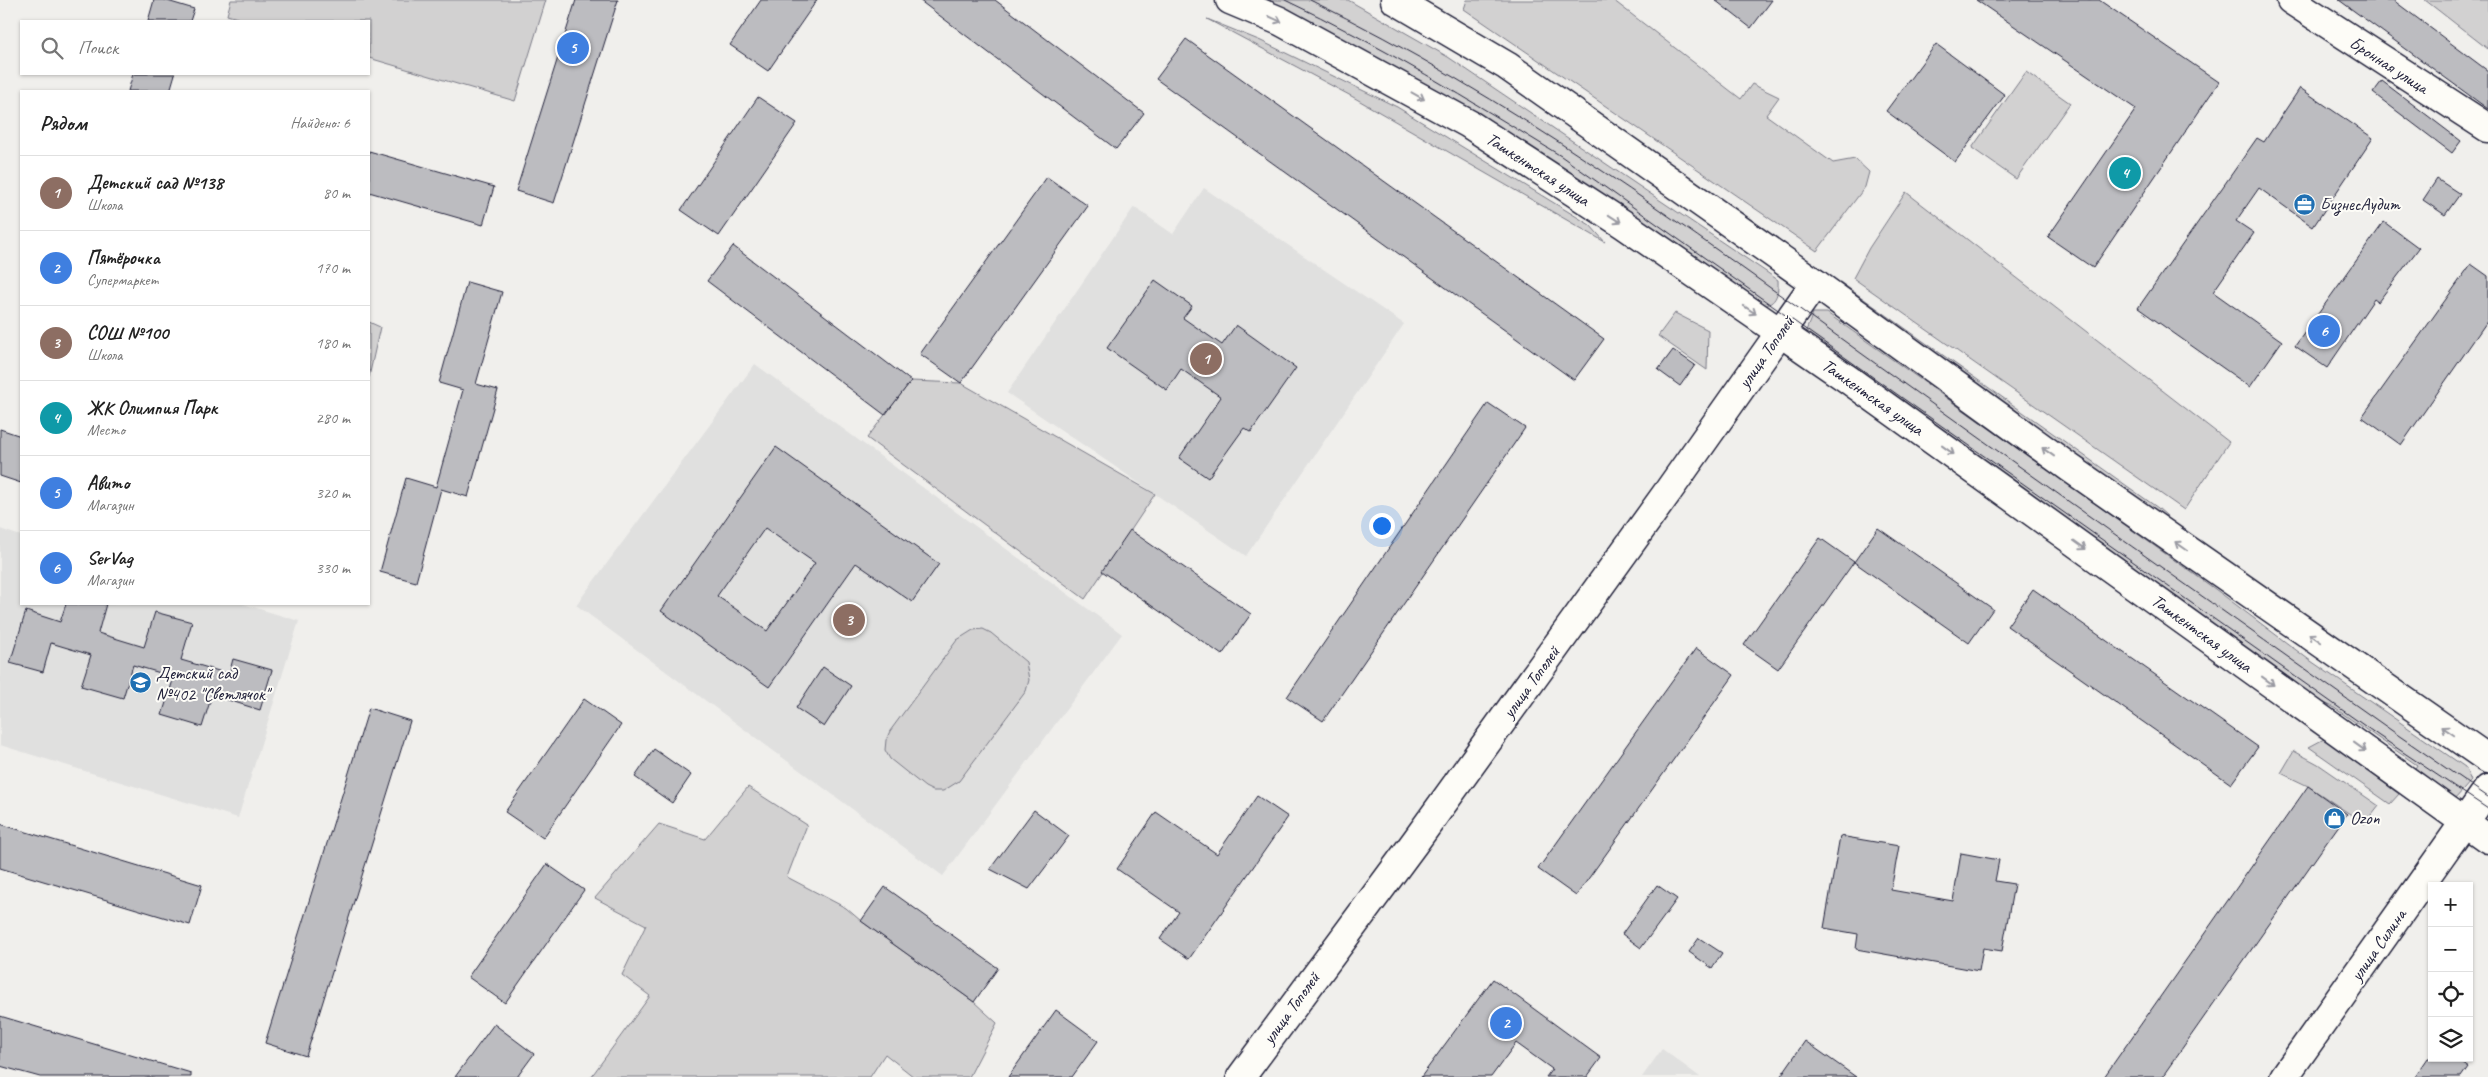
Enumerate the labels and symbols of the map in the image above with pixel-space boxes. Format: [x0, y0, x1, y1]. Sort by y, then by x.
one-way arrow [1267, 15, 1282, 25]
pin: 5 [557, 29, 589, 67]
street label: Бронная улица [2346, 31, 2434, 99]
one-way arrow [1410, 92, 1425, 101]
street label: Ташкентская улица [1482, 127, 1595, 211]
pin: 4 [2109, 154, 2141, 192]
office icon: БизнесАудит [2292, 192, 2316, 216]
place label: БизнесАудит [2320, 193, 2401, 216]
one-way arrow [1608, 214, 1622, 224]
one-way arrow [1742, 305, 1756, 315]
street label: улица Тополей [1732, 310, 1800, 393]
pin: 6 [2308, 312, 2340, 350]
pin: 1 [1190, 340, 1222, 378]
street label: Ташкентская улица [1818, 354, 1929, 441]
one-way arrow [1941, 445, 1955, 455]
one-way arrow [2041, 447, 2055, 457]
your location [1369, 513, 1395, 539]
one-way arrow [2073, 540, 2087, 550]
one-way arrow [2175, 541, 2189, 551]
street label: Ташкентская улица [2147, 589, 2257, 678]
pin: 3 [833, 601, 865, 639]
one-way arrow [2308, 633, 2322, 643]
street label: улица Тополей [1497, 641, 1565, 723]
place label: Детский сад №402 "Светлячок" [156, 662, 272, 705]
school or university icon: Детский сад №402 "Светлячок" [128, 671, 152, 695]
one-way arrow [2261, 676, 2275, 686]
one-way arrow [2441, 726, 2455, 736]
one-way arrow [2353, 742, 2367, 752]
shop icon: Ozon [2322, 806, 2346, 830]
place label: Ozon [2350, 807, 2380, 829]
street label: улица Силина [2345, 903, 2412, 986]
street label: улица Тополей [1257, 967, 1325, 1049]
pin: 2 [1490, 1004, 1522, 1042]

